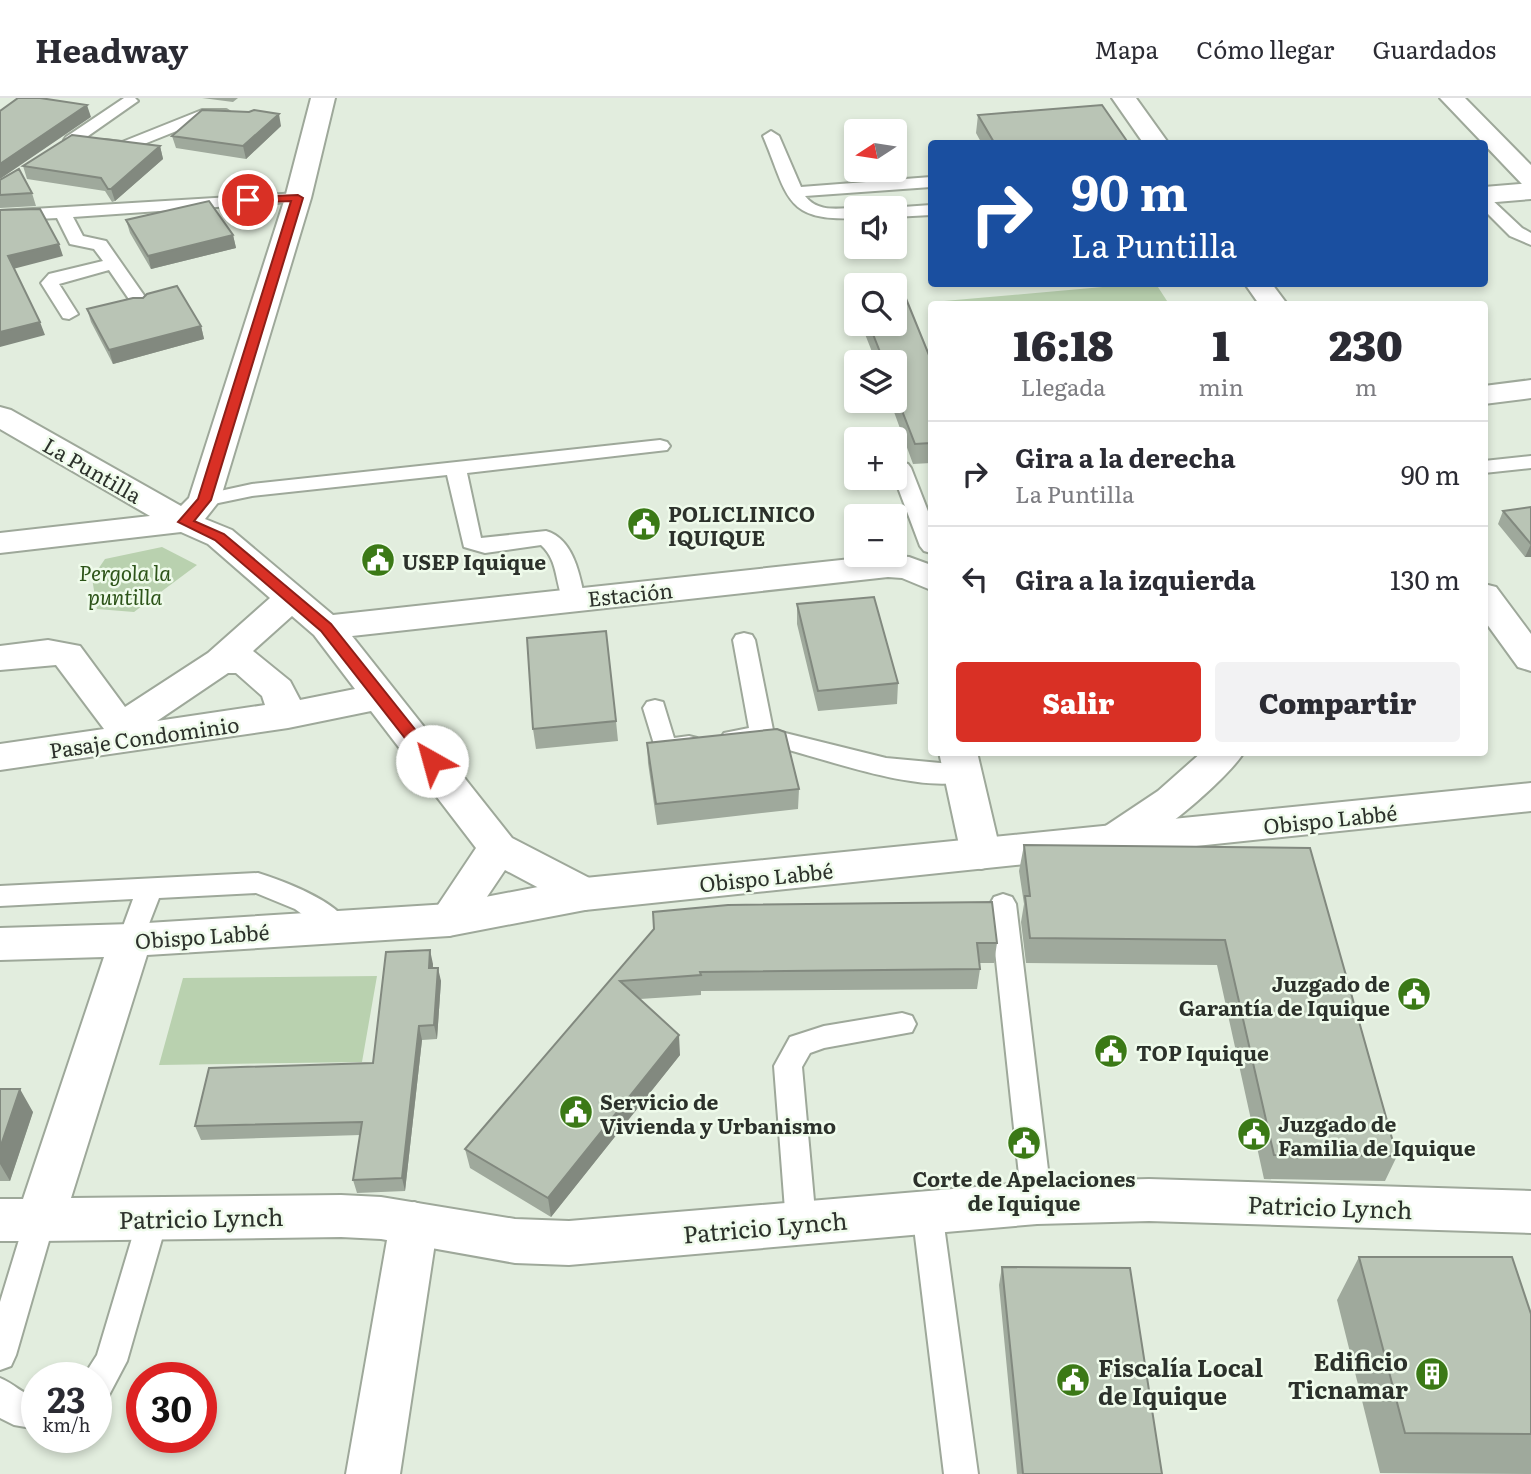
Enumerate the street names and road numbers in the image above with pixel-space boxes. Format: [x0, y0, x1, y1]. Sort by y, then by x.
street label: La Puntilla [38, 428, 149, 510]
street label: Estación [586, 573, 674, 613]
street label: Pasaje Condominio [47, 707, 241, 765]
street label: Obispo Labbé [1262, 796, 1399, 840]
street label: Obispo Labbé [698, 854, 835, 898]
street label: Obispo Labbé [134, 915, 270, 955]
street label: Patricio Lynch [1247, 1186, 1413, 1226]
street label: Patricio Lynch [118, 1198, 284, 1236]
street label: Patricio Lynch [681, 1201, 849, 1251]

